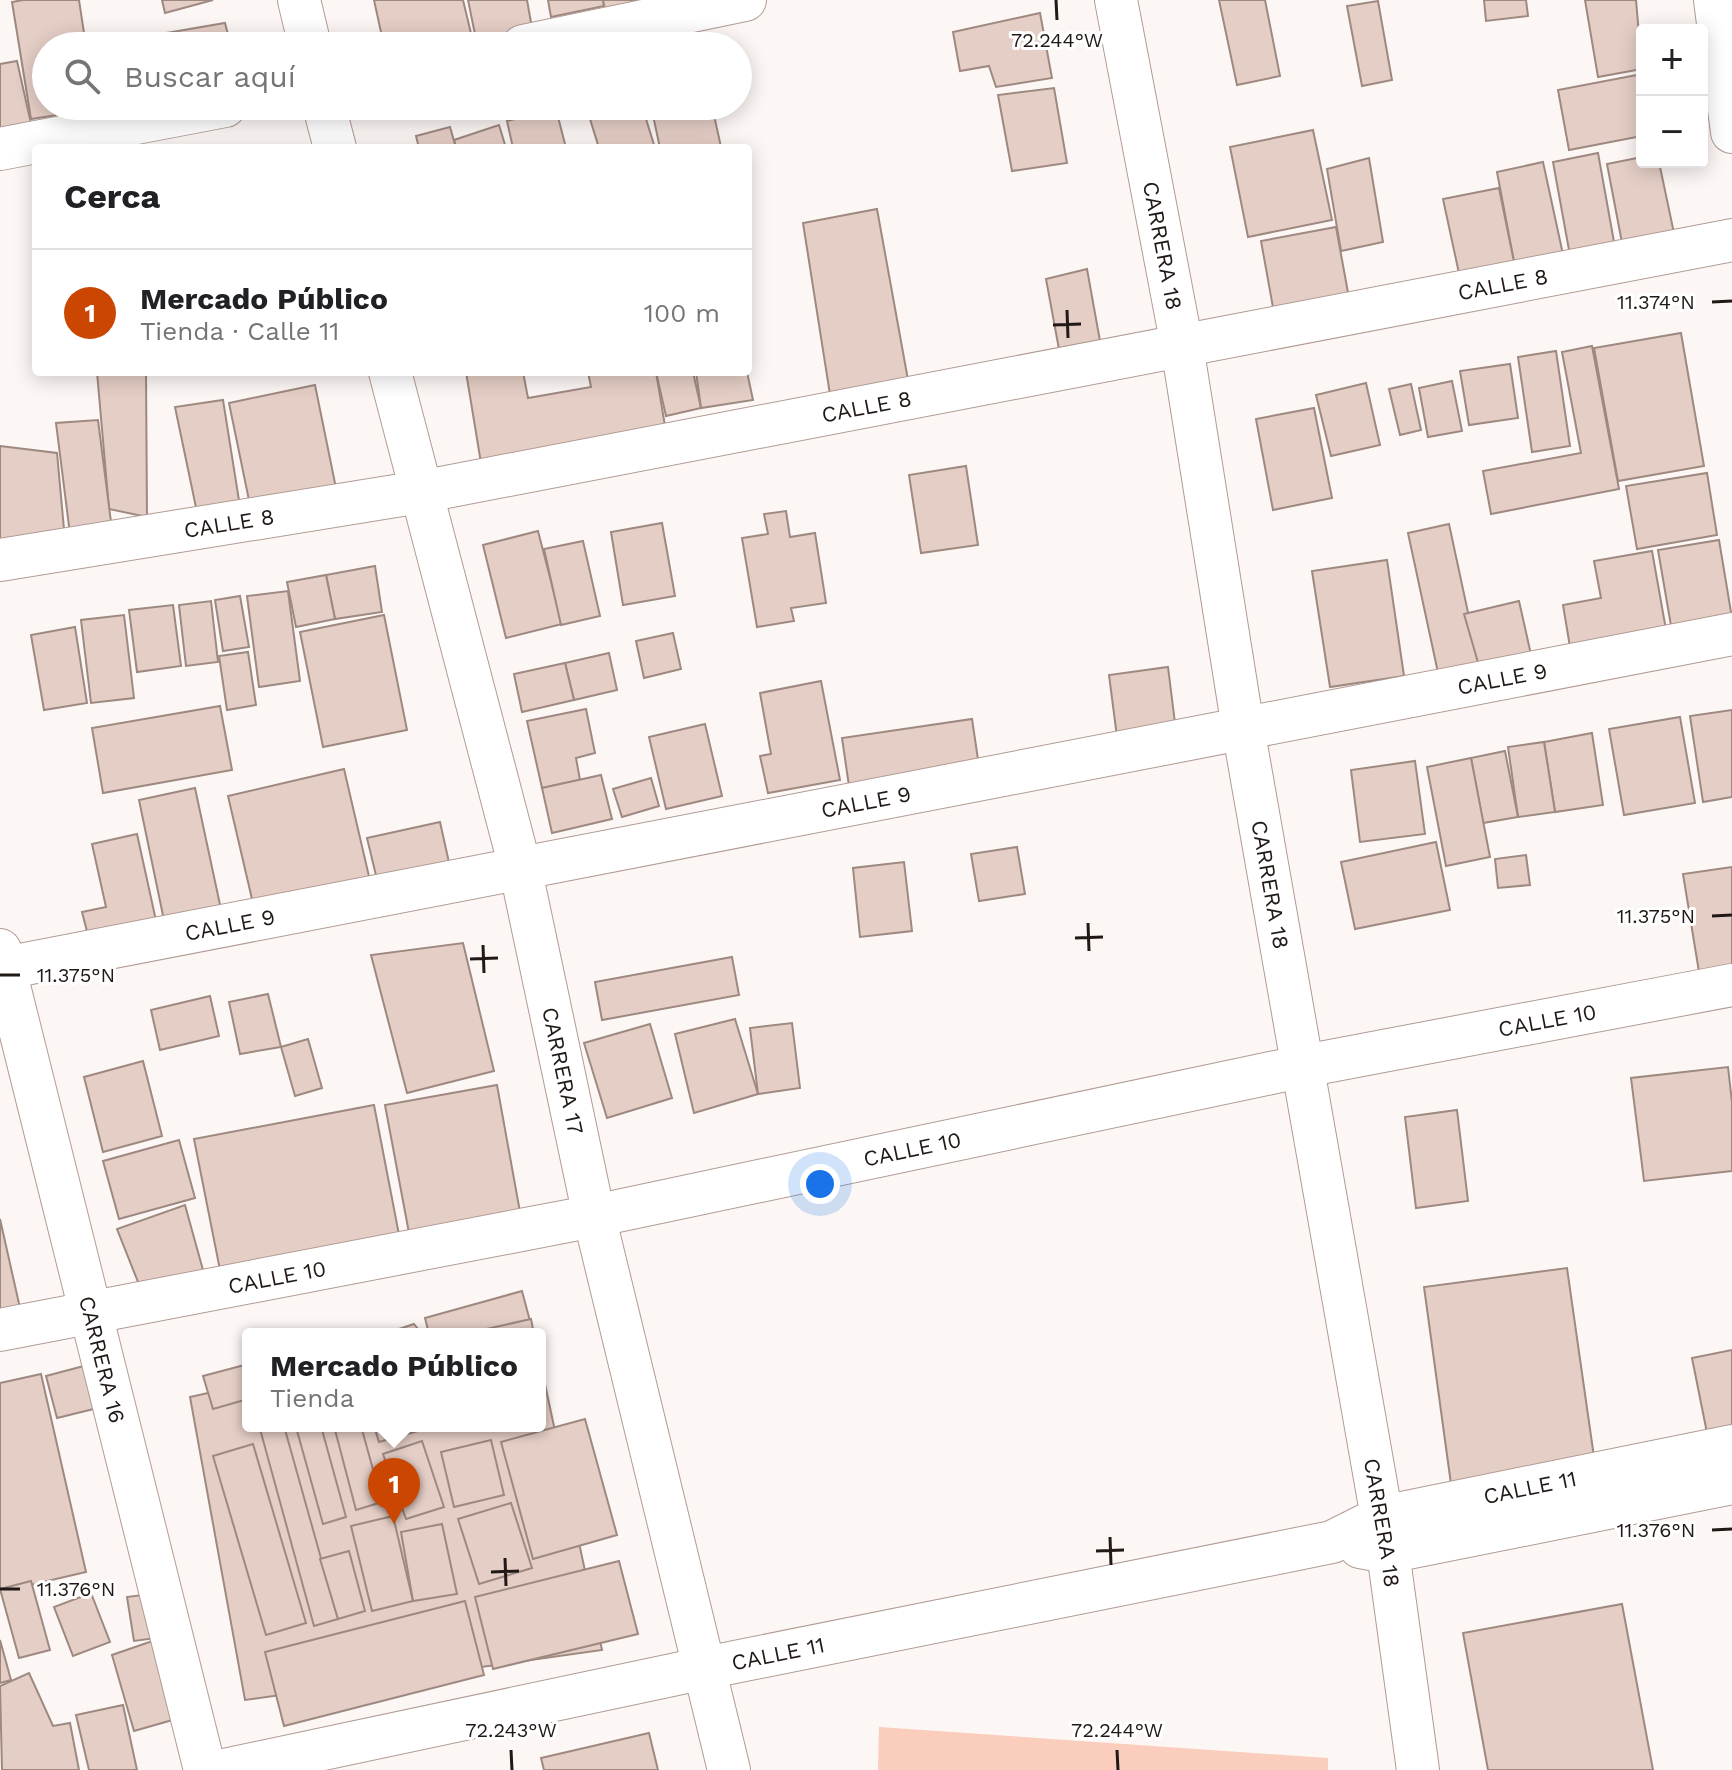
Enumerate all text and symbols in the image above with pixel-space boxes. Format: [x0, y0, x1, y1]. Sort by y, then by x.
map controls [1636, 24, 1708, 168]
button: + [1636, 24, 1708, 96]
text: 72.244°W [1011, 28, 1103, 52]
search box [32, 32, 752, 120]
icon: search [60, 54, 104, 98]
text: Buscar aquí [124, 59, 296, 94]
button: − [1636, 96, 1708, 168]
text: Cerca [64, 176, 160, 216]
street label: CARRERA 18 [1138, 179, 1187, 312]
street label: CALLE 8 [1456, 263, 1550, 305]
text: Mercado Público [140, 281, 388, 316]
text: 11.374°N [1617, 290, 1695, 314]
text: 1 [84, 298, 96, 328]
text: 100 m [644, 298, 720, 328]
text: Tienda · Calle 11 [140, 316, 339, 346]
street label: CALLE 8 [819, 385, 913, 427]
street label: CALLE 8 [182, 503, 276, 543]
street label: CALLE 9 [1455, 658, 1549, 699]
street label: CALLE 9 [819, 781, 913, 822]
street label: CARRERA 18 [1247, 818, 1294, 951]
street label: CALLE 9 [183, 904, 277, 945]
text: 11.375°N [1617, 904, 1695, 928]
text: 11.375°N [37, 963, 115, 987]
street label: CALLE 10 [1496, 998, 1598, 1041]
street label: CARRERA 17 [538, 1005, 589, 1136]
street label: CALLE 10 [861, 1126, 963, 1171]
your location [800, 1164, 840, 1204]
street label: CALLE 10 [226, 1255, 328, 1298]
street label: CARRERA 16 [74, 1293, 130, 1426]
popup [242, 1328, 546, 1432]
text: Mercado Público [270, 1348, 518, 1383]
text: Tienda [270, 1383, 354, 1413]
street label: CARRERA 18 [1359, 1456, 1405, 1589]
pin: 1 [368, 1458, 420, 1524]
street label: CALLE 11 [1481, 1465, 1579, 1509]
text: 11.376°N [1617, 1518, 1695, 1542]
text: 11.376°N [37, 1577, 115, 1601]
street label: CALLE 11 [729, 1632, 827, 1675]
text: 72.243°W [465, 1718, 557, 1742]
text: 72.244°W [1071, 1718, 1163, 1742]

